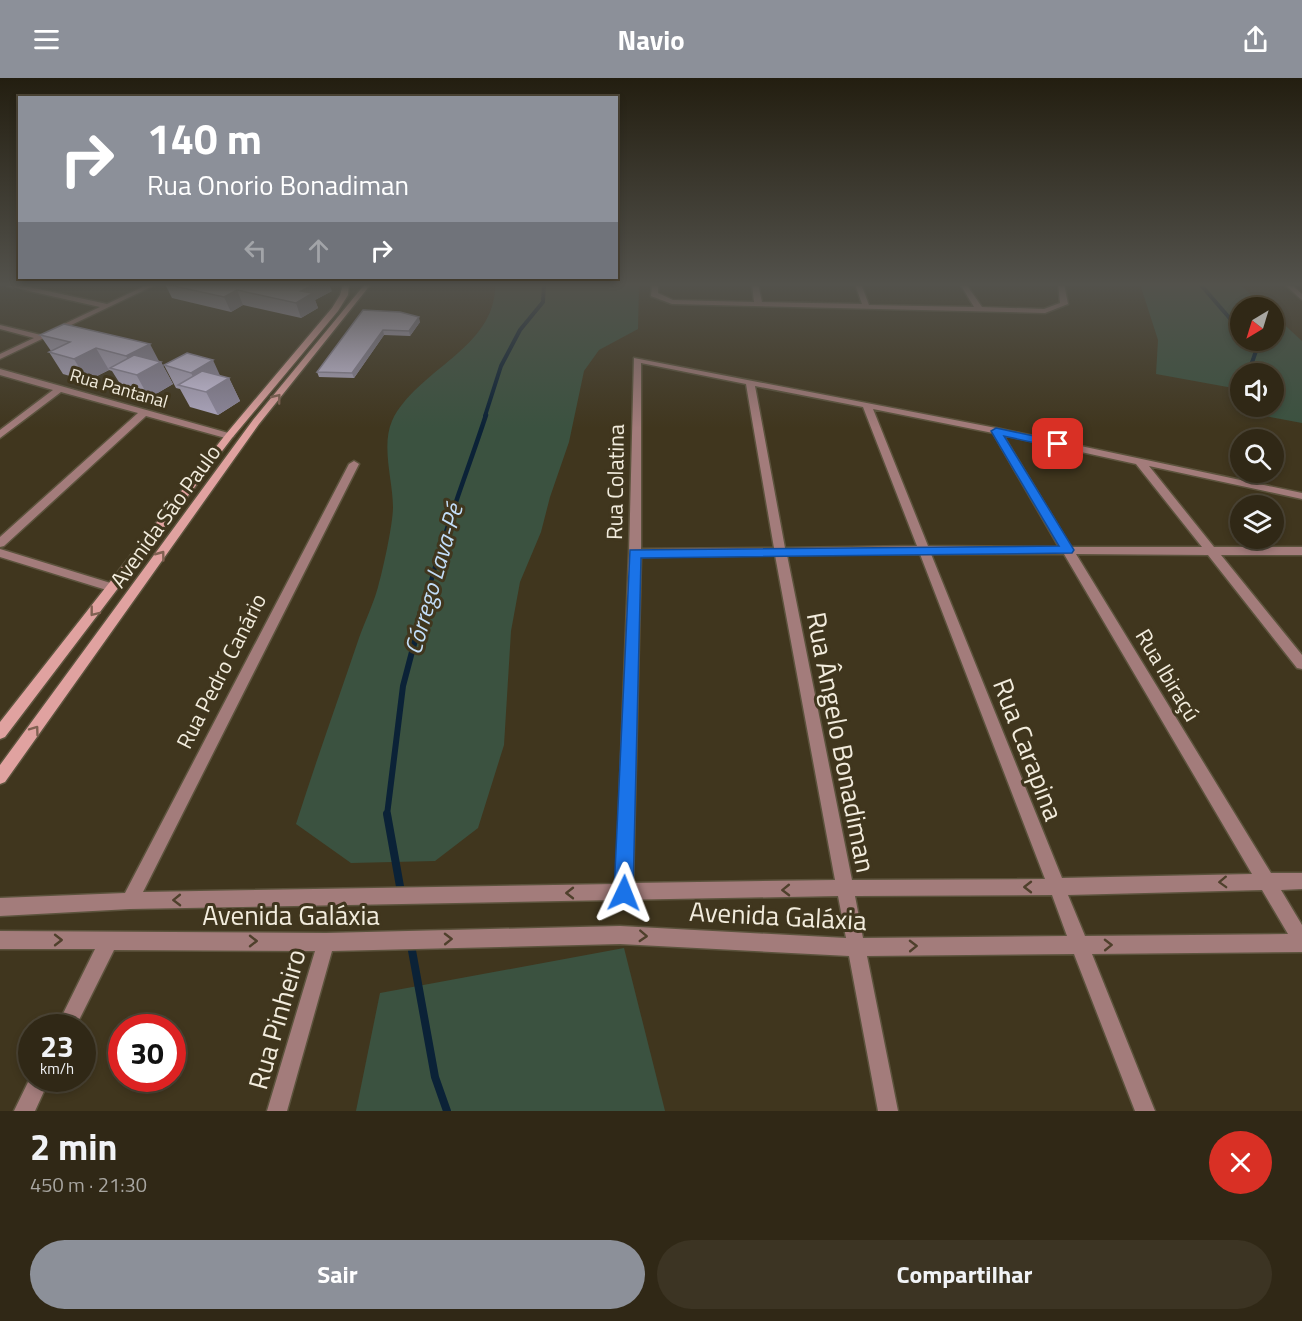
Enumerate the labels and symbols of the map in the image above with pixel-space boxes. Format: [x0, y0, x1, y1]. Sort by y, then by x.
north arrow [1230, 297, 1284, 351]
street label: Rua Pantanal [67, 361, 171, 415]
one-way arrow [269, 394, 280, 405]
pin [1032, 418, 1083, 469]
street label: Rua Colatina [597, 424, 633, 540]
street label: Avenida São Paulo [101, 437, 229, 595]
water label: Córrego Lava-Pé [394, 498, 472, 658]
one-way arrow [154, 551, 165, 562]
street label: Rua Pedro Canário [167, 587, 275, 755]
one-way arrow [91, 605, 102, 616]
street label: Rua Ângelo Bonadiman [797, 608, 887, 876]
street label: Rua Ibiraçú [1127, 622, 1209, 728]
street label: Rua Carapina [983, 672, 1075, 827]
one-way arrow [27, 726, 38, 737]
position arrow [592, 861, 656, 925]
one-way arrow [1218, 876, 1227, 888]
one-way arrow [1023, 881, 1032, 893]
one-way arrow [781, 883, 790, 896]
one-way arrow [565, 887, 574, 899]
street label: Avenida Galáxia [688, 890, 868, 940]
one-way arrow [172, 894, 181, 906]
street label: Avenida Galáxia [202, 894, 380, 935]
one-way arrow [639, 929, 648, 942]
one-way arrow [444, 932, 453, 945]
one-way arrow [54, 934, 63, 947]
one-way arrow [249, 935, 258, 947]
one-way arrow [1103, 939, 1112, 951]
one-way arrow [909, 940, 918, 953]
street label: Rua Pinheiro [236, 944, 316, 1094]
speed limit sign: 30 [108, 1014, 186, 1092]

